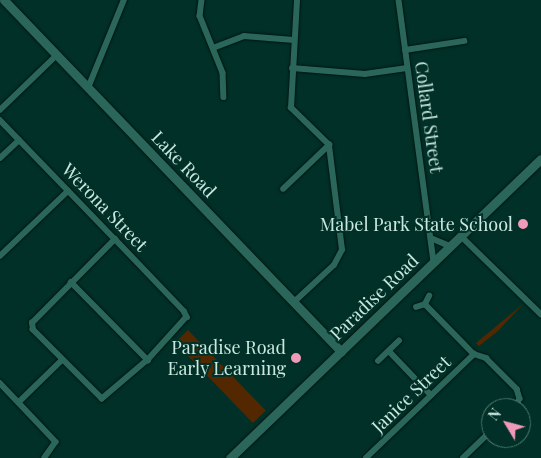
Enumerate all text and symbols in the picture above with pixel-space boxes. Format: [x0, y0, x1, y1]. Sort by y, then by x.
street label: Collard Street [410, 60, 448, 174]
street label: Lake Road [147, 126, 221, 202]
street label: Werona Street [58, 158, 152, 256]
place label: Mabel Park State School [319, 213, 513, 235]
marker: Mabel Park State School [517, 218, 529, 230]
street label: Paradise Road [325, 249, 423, 345]
place label: Paradise Road Early Learning [167, 337, 286, 379]
street label: Janice Street [367, 351, 455, 437]
marker: Paradise Road Early Learning [290, 352, 302, 364]
north arrow [481, 398, 531, 448]
text: N [484, 405, 505, 424]

